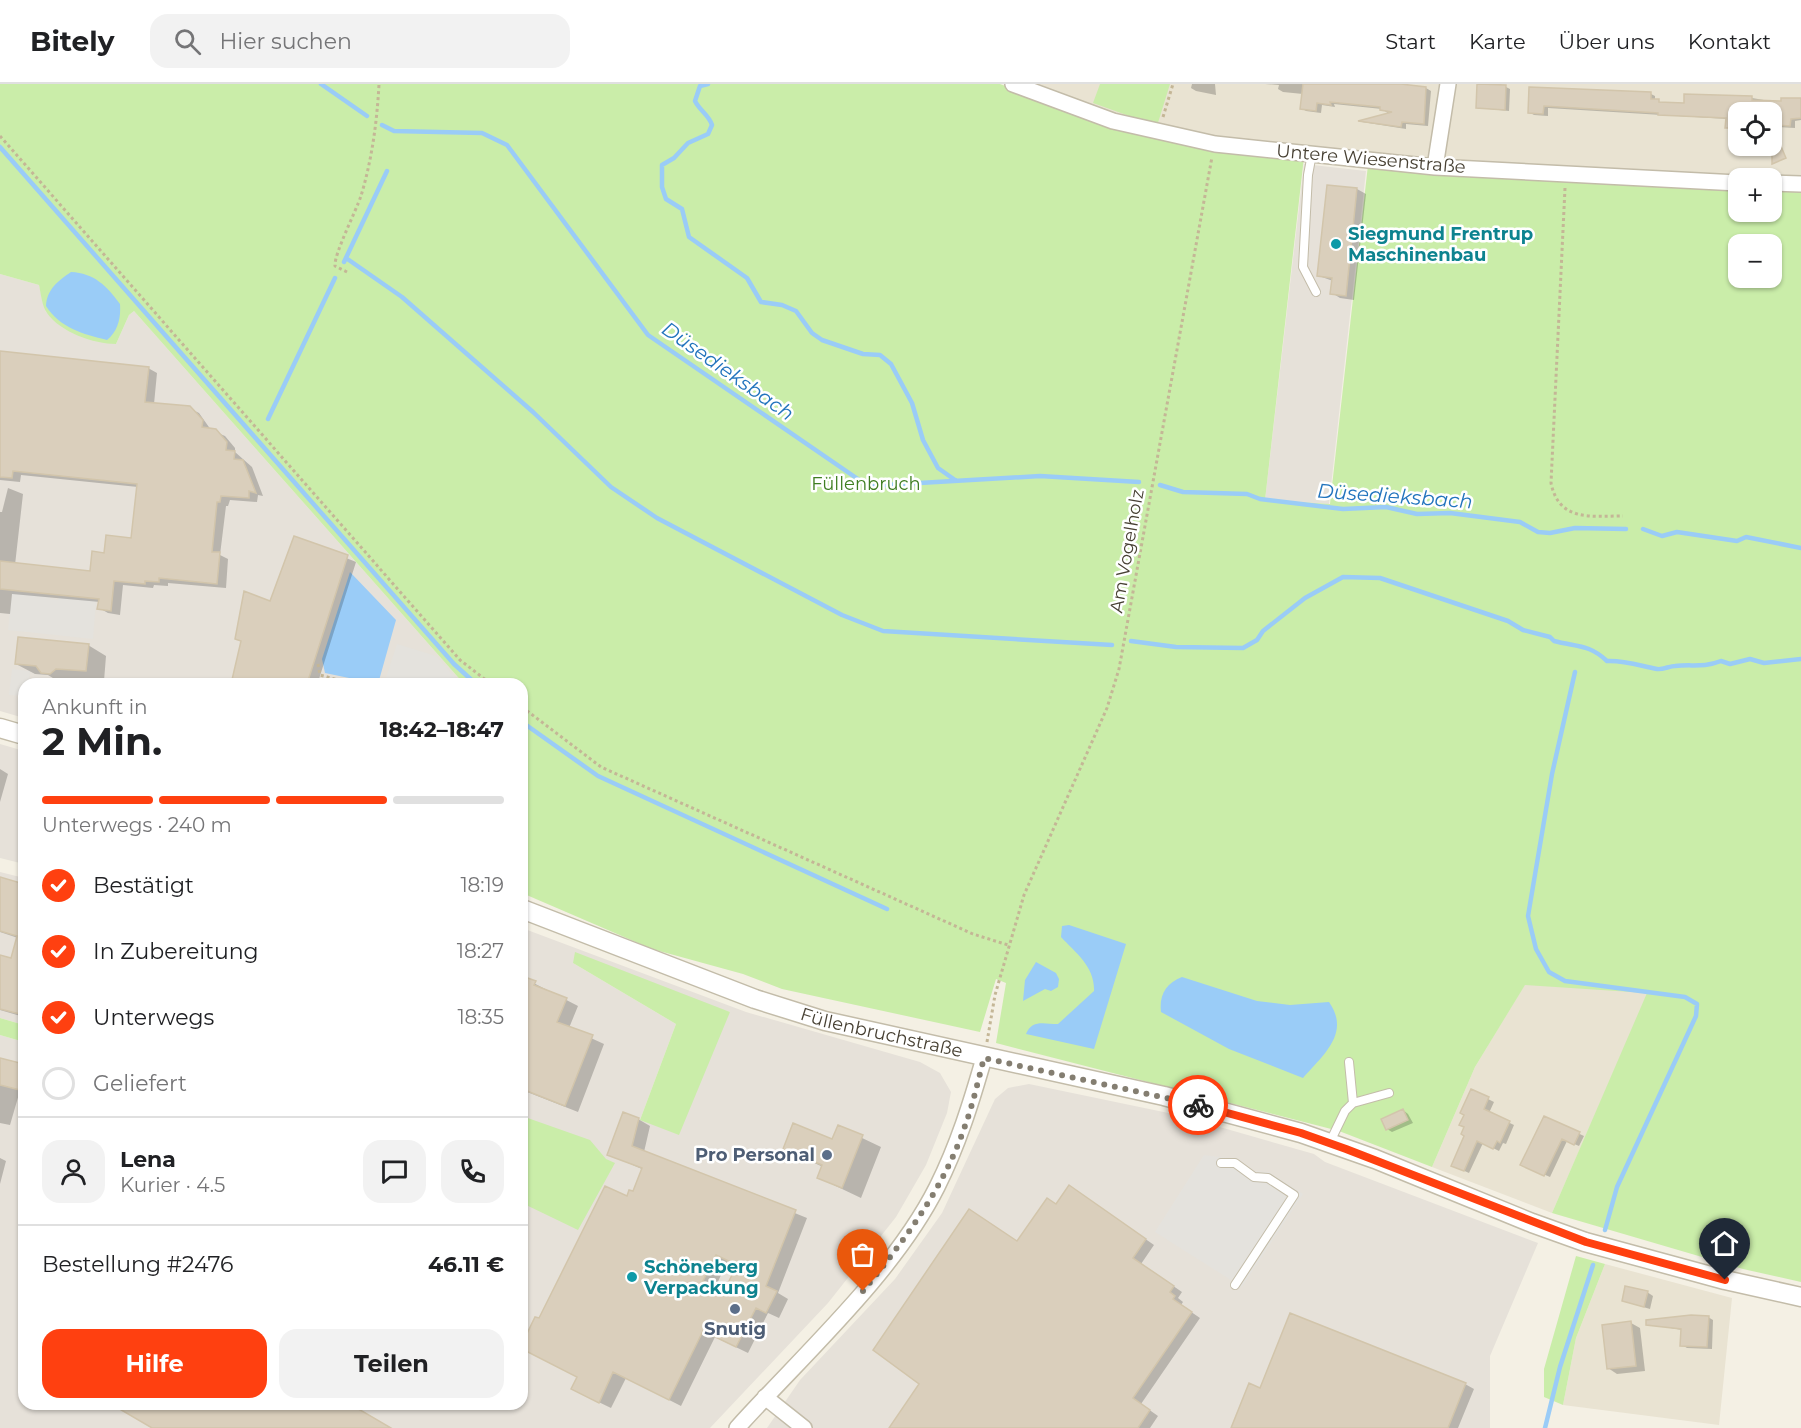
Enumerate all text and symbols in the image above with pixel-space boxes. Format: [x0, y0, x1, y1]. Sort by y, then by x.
search box [150, 14, 570, 68]
text: Bitely [30, 24, 114, 58]
icon: search [171, 25, 204, 58]
text: Hier suchen [219, 28, 352, 55]
text: Start [1385, 29, 1436, 54]
text: Karte [1469, 29, 1526, 54]
text: Über uns [1559, 29, 1655, 54]
text: Kontakt [1688, 29, 1771, 54]
map controls [1728, 102, 1782, 288]
button: locate [1728, 102, 1782, 156]
street label: Untere Wiesenstraße [1275, 140, 1467, 178]
button: + [1728, 168, 1782, 222]
place label: Siegmund Frentrup Maschinenbau [1348, 223, 1533, 266]
button: − [1728, 234, 1782, 288]
marker: Siegmund Frentrup Maschinenbau [1329, 237, 1343, 251]
water label: Düsedieksbach [657, 316, 799, 426]
park label: Füllenbruch [811, 473, 921, 495]
water label: Düsedieksbach [1316, 479, 1474, 513]
street label: Am Vogelholz [1105, 487, 1149, 615]
text: Ankunft in [42, 695, 148, 719]
text: 18:42–18:47 [380, 716, 504, 743]
text: 2 Min. [42, 717, 162, 765]
text: Unterwegs · 240 m [42, 813, 232, 837]
icon: check [42, 869, 75, 902]
text: Bestätigt [93, 872, 194, 899]
text: 18:19 [460, 873, 504, 897]
icon: check [42, 935, 75, 968]
text: In Zubereitung [93, 938, 259, 965]
text: 18:27 [457, 939, 504, 963]
icon: check [42, 1001, 75, 1034]
street label: Füllenbruchstraße [798, 1003, 965, 1062]
text: Unterwegs [93, 1004, 214, 1031]
text: 18:35 [457, 1005, 504, 1029]
text: Geliefert [93, 1070, 187, 1097]
courier [1168, 1075, 1228, 1135]
icon: bike [1182, 1089, 1215, 1122]
button: person [42, 1140, 105, 1203]
button: chat [363, 1140, 426, 1203]
button: phone [441, 1140, 504, 1203]
place label: Pro Personal [695, 1144, 815, 1166]
text: Lena [120, 1146, 176, 1173]
marker: Pro Personal [820, 1148, 834, 1162]
text: Kurier · 4.5 [120, 1173, 225, 1197]
pin [1699, 1218, 1750, 1280]
icon: home [1708, 1227, 1741, 1260]
pin [837, 1229, 888, 1291]
icon: bag [846, 1238, 879, 1271]
text: Bestellung #2476 [42, 1251, 233, 1278]
text: 46.11 € [428, 1251, 504, 1278]
place label: Schöneberg Verpackung [643, 1256, 759, 1299]
marker: Schöneberg Verpackung [625, 1270, 639, 1284]
marker: Snutig [728, 1302, 742, 1316]
place label: Snutig [704, 1318, 766, 1340]
button: Hilfe [42, 1329, 267, 1398]
button: Teilen [279, 1329, 504, 1398]

